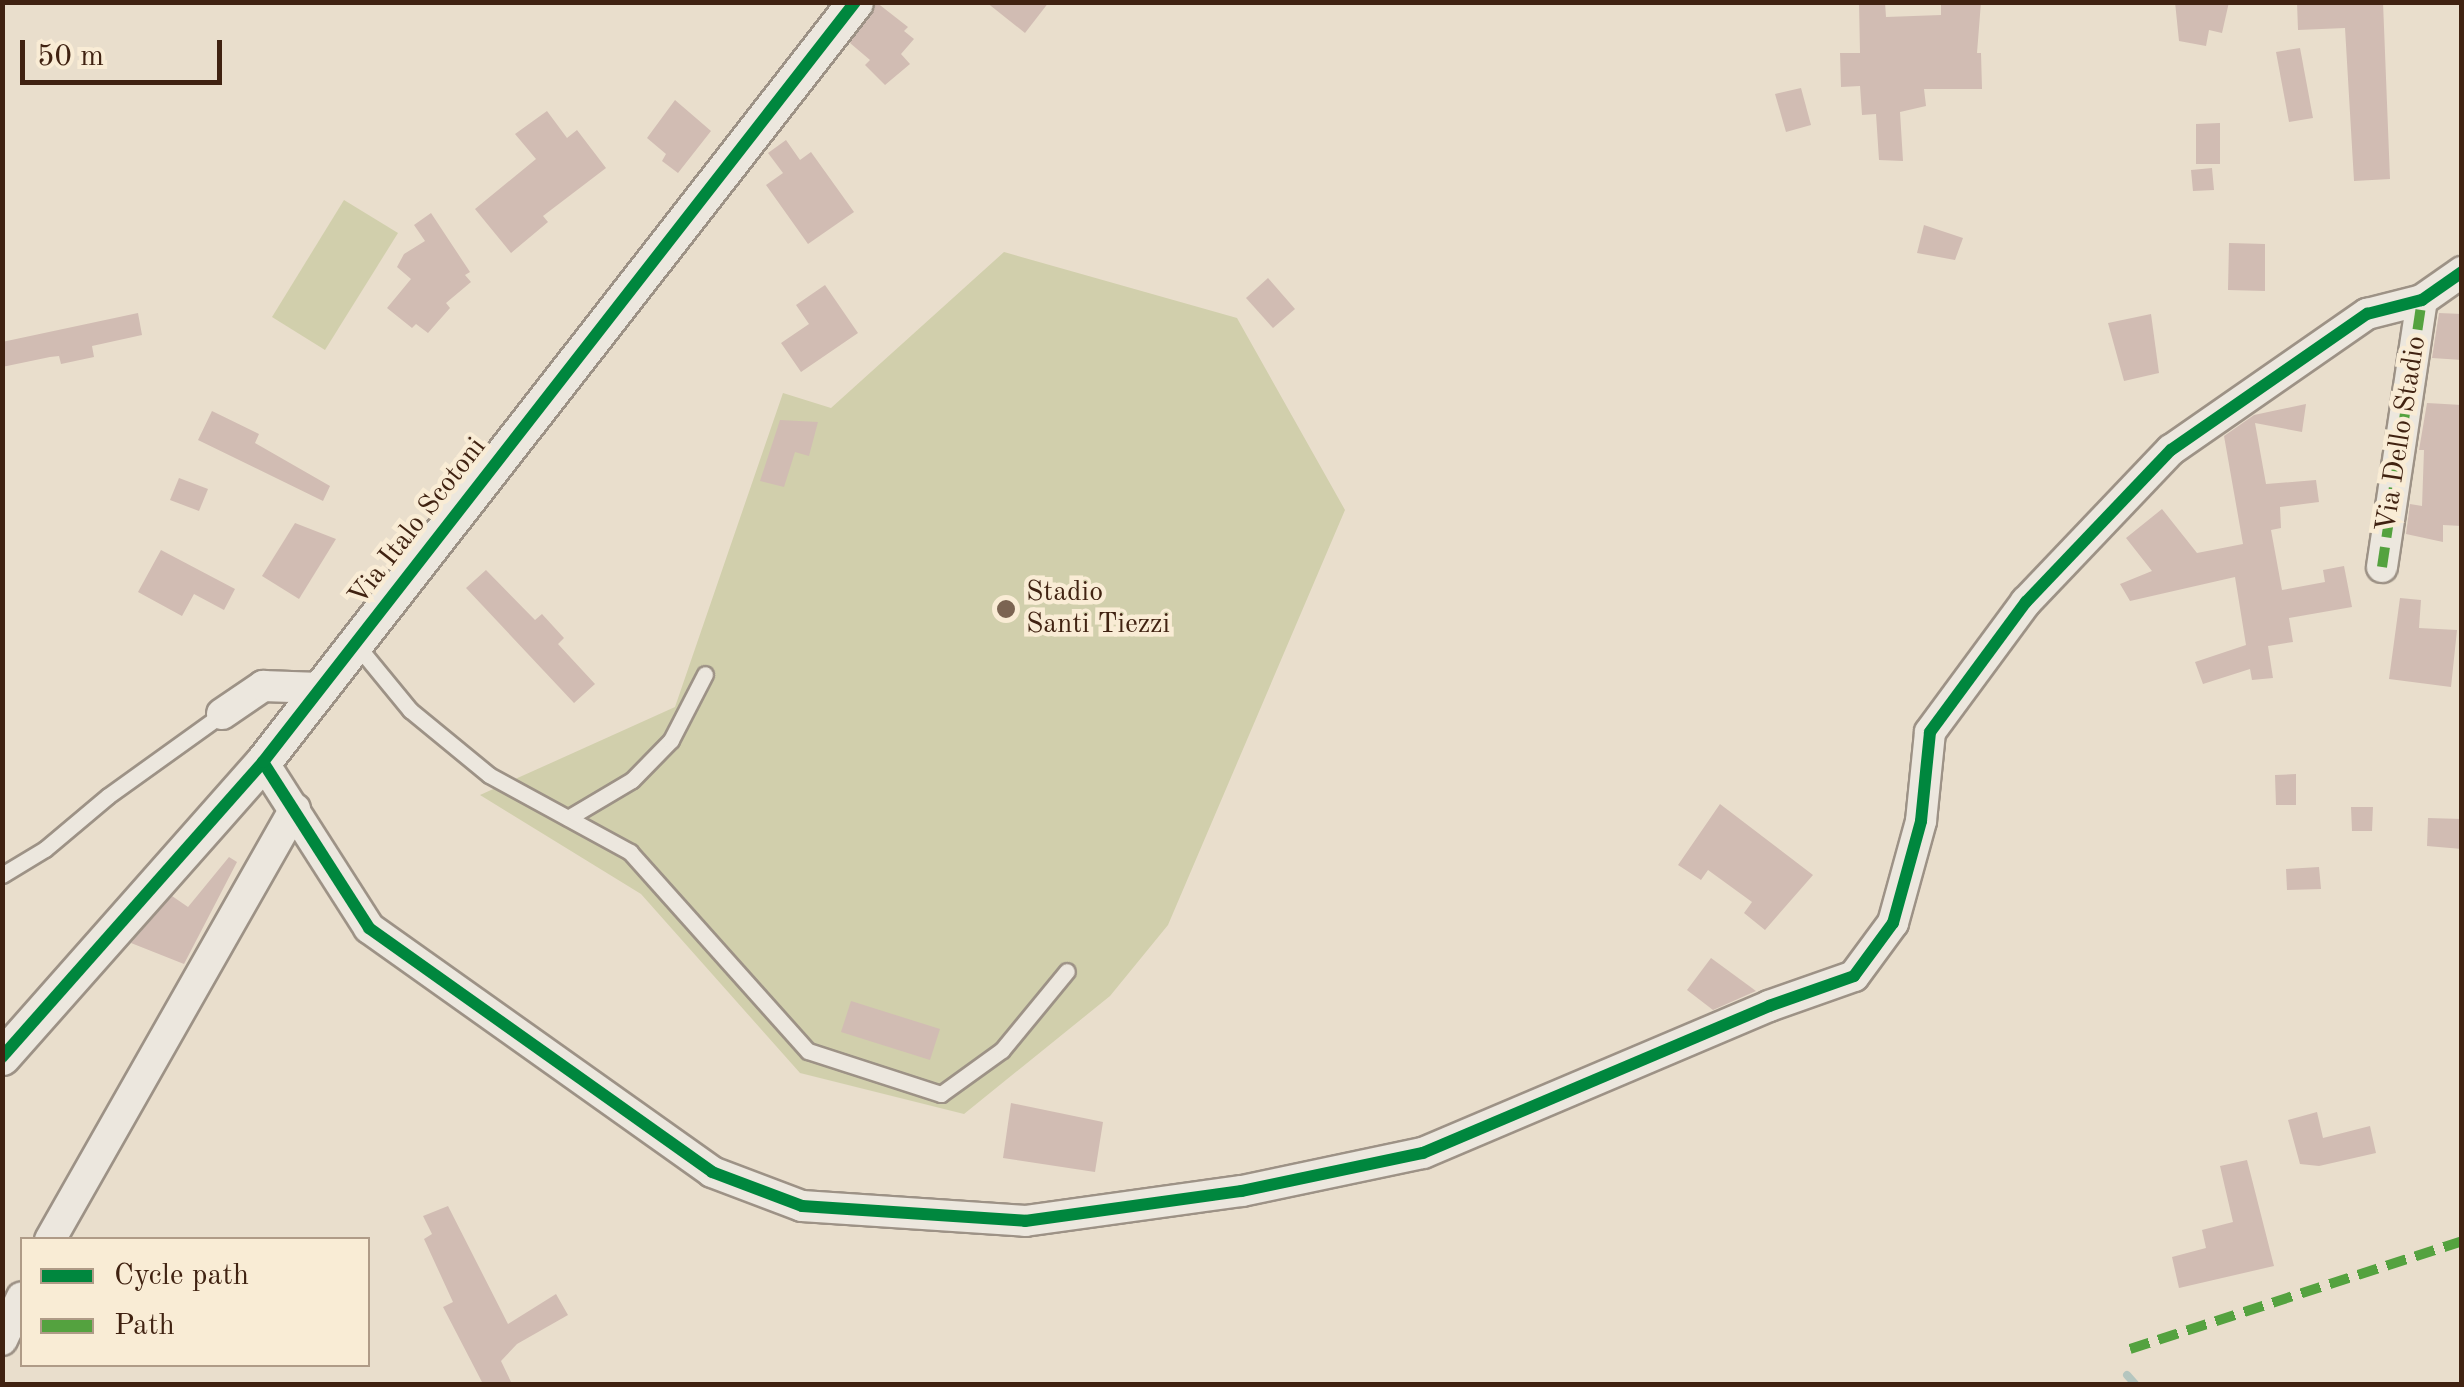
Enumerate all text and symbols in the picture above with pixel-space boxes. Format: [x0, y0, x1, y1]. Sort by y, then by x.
scale bar [25, 20, 228, 82]
text: 50 m [37, 42, 104, 72]
street label: Via Dello Stadio [2370, 333, 2434, 535]
street label: Via Italo Scotoni [342, 432, 494, 612]
place label: Stadio Santi Tiezzi [1026, 576, 1170, 642]
marker: Stadio Santi Tiezzi [995, 598, 1017, 620]
legend [20, 1237, 370, 1367]
text: Cycle path [114, 1261, 249, 1291]
text: Path [114, 1311, 175, 1341]

